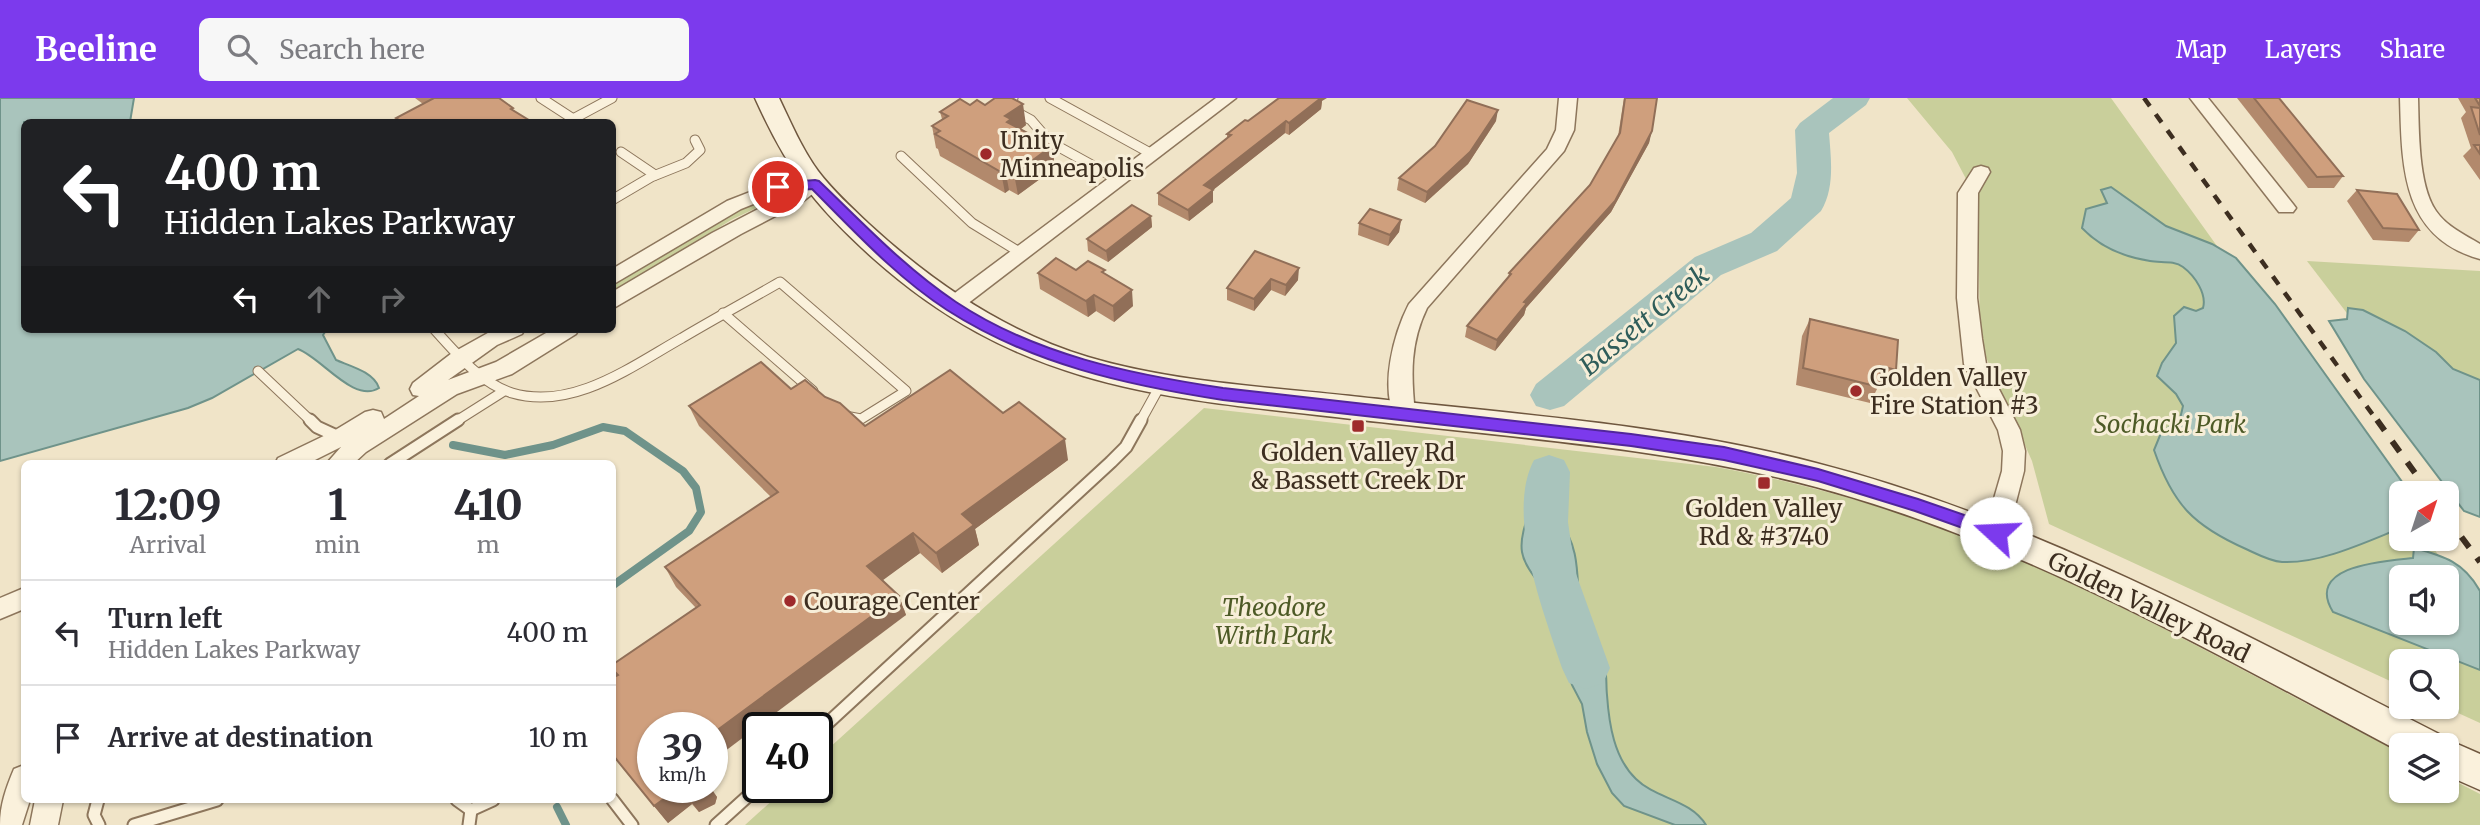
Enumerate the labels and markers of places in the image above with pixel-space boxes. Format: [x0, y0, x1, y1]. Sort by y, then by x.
place label: Unity Minneapolis [1000, 125, 1145, 184]
marker: Unity Minneapolis [978, 146, 994, 162]
pin [748, 157, 808, 217]
place label: Golden Valley Fire Station #3 [1870, 362, 2039, 421]
marker: Golden Valley Fire Station #3 [1848, 383, 1864, 399]
marker: Golden Valley Rd & Bassett Creek Dr [1350, 418, 1366, 434]
place label: Golden Valley Rd & Bassett Creek Dr [1250, 437, 1466, 496]
marker: Golden Valley Rd & #3740 [1756, 475, 1772, 491]
place label: Golden Valley Rd & #3740 [1685, 493, 1843, 552]
place label: Courage Center [804, 586, 980, 617]
marker: Courage Center [782, 593, 798, 609]

